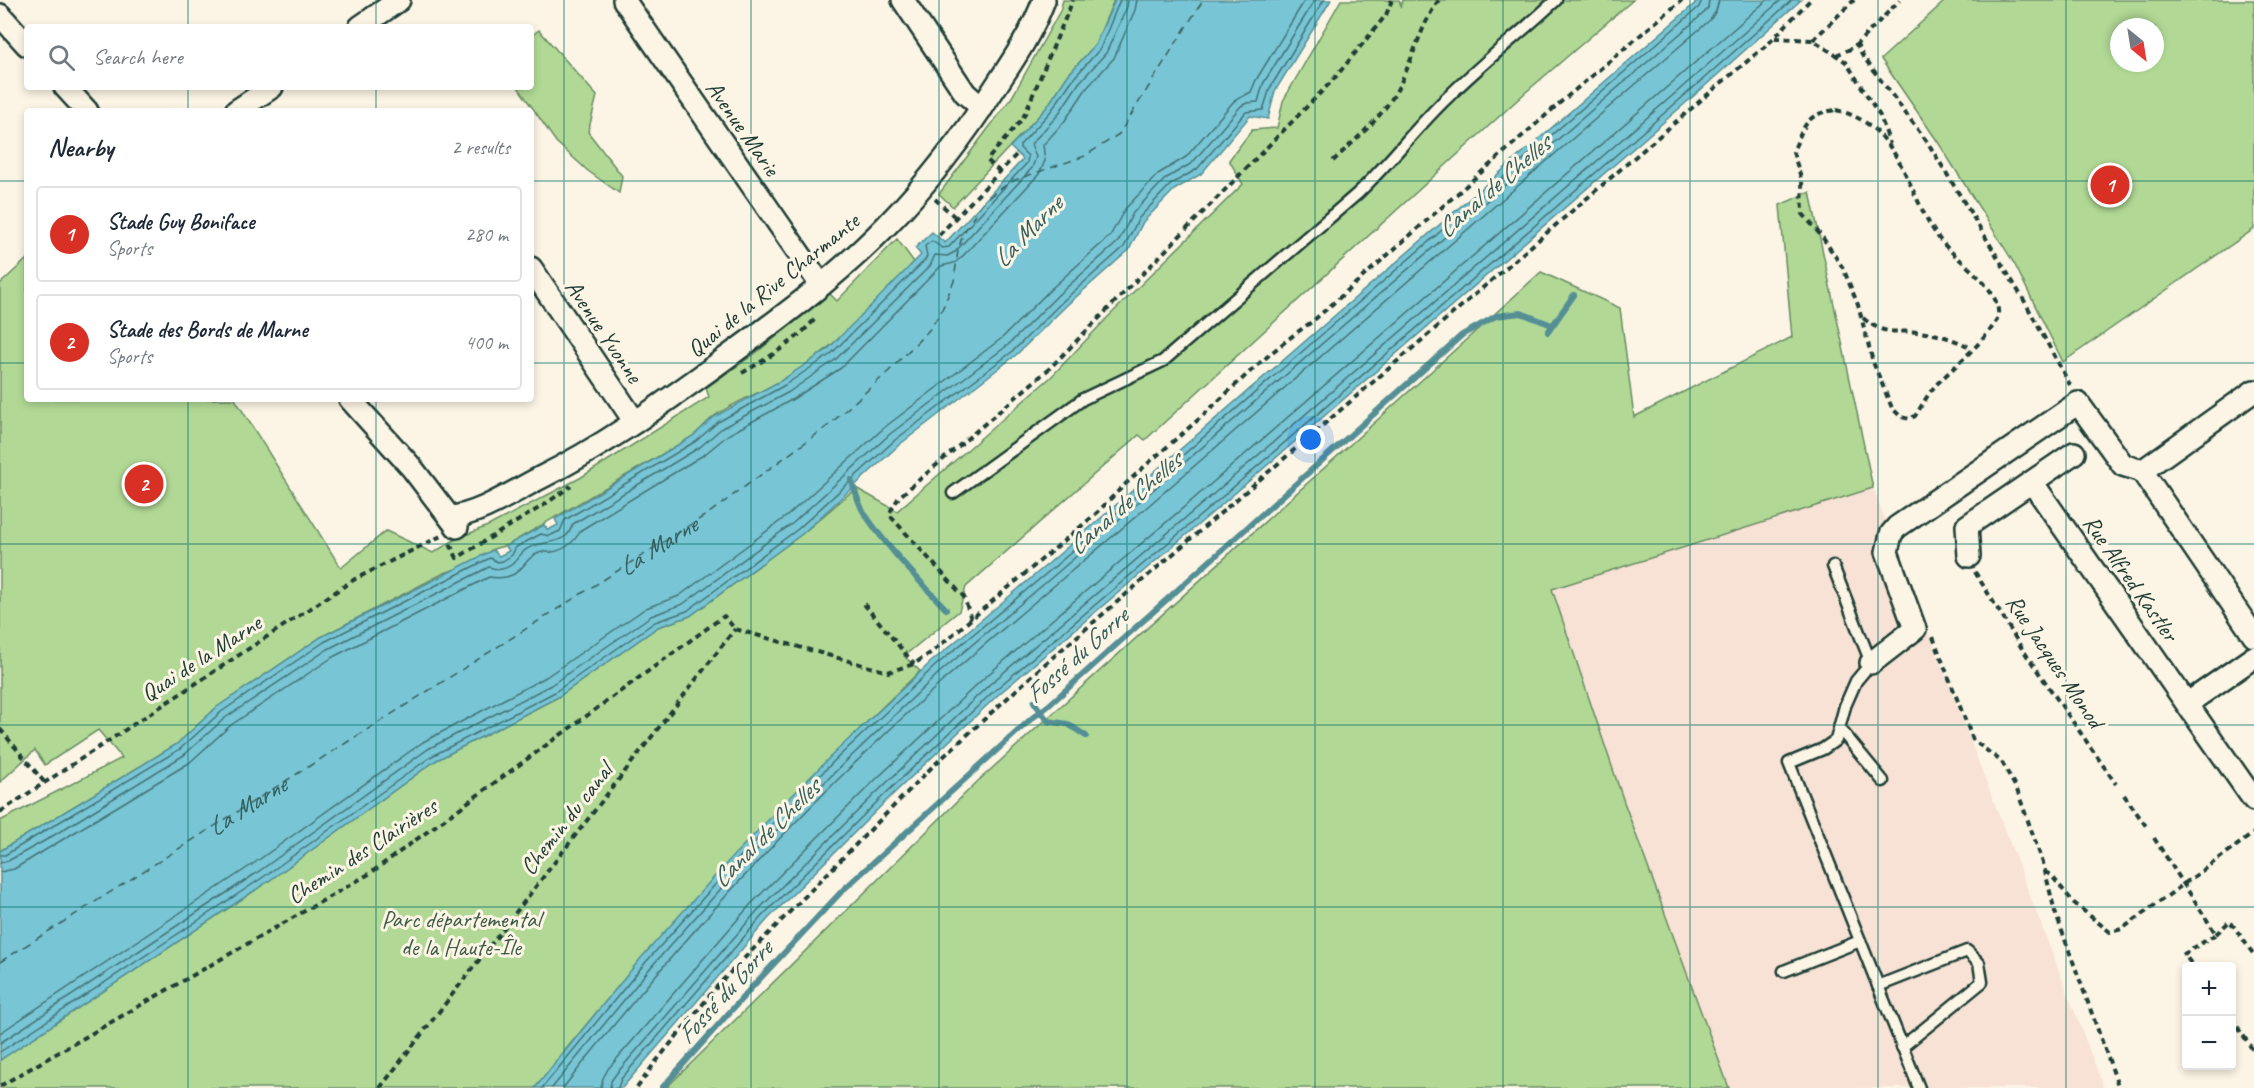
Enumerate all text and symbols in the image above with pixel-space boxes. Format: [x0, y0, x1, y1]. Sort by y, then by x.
north arrow [2110, 18, 2164, 72]
search box [24, 24, 534, 90]
icon: search [45, 41, 78, 74]
text: Search here [93, 43, 183, 71]
street label: Avenue Marie [699, 74, 788, 183]
water label: Canal de Chelles [1430, 125, 1561, 245]
text: Nearby [48, 131, 113, 164]
text: 2 results [451, 135, 510, 160]
pin: 1 [2090, 162, 2130, 207]
water label: La Marne [985, 186, 1072, 274]
street label: Quai de la Rive Charmante [681, 205, 867, 364]
text: Stade Guy Boniface [107, 208, 254, 236]
text: 1 [65, 222, 74, 247]
text: 280 m [465, 222, 508, 247]
text: Sports [107, 236, 152, 261]
street label: Avenue Yvonne [558, 274, 651, 390]
text: Stade des Bords de Marne [107, 316, 308, 344]
text: 2 [65, 330, 74, 355]
text: 400 m [465, 330, 508, 355]
text: Sports [107, 344, 152, 369]
your location [1296, 425, 1325, 454]
water label: Canal de Chelles [1061, 442, 1192, 562]
pin: 2 [124, 462, 164, 506]
water label: La Marne [612, 507, 706, 584]
street label: Rue Alfred Kastler [2076, 509, 2187, 649]
street label: Rue Jacques Monod [1999, 589, 2113, 736]
water label: Fossé du Gorre [1018, 598, 1138, 710]
street label: Quai de la Marne [135, 607, 269, 708]
street label: Chemin du canal [513, 754, 621, 881]
water label: La Marne [201, 767, 296, 844]
water label: Canal de Chelles [704, 768, 830, 895]
street label: Chemin des Clairières [281, 790, 444, 911]
park label: Parc départemental de la Haute-Île [381, 904, 545, 962]
water label: Fossé du Gorre [669, 931, 782, 1051]
map controls [2182, 962, 2236, 1070]
button: + [2182, 962, 2236, 1016]
button: − [2182, 1016, 2236, 1070]

